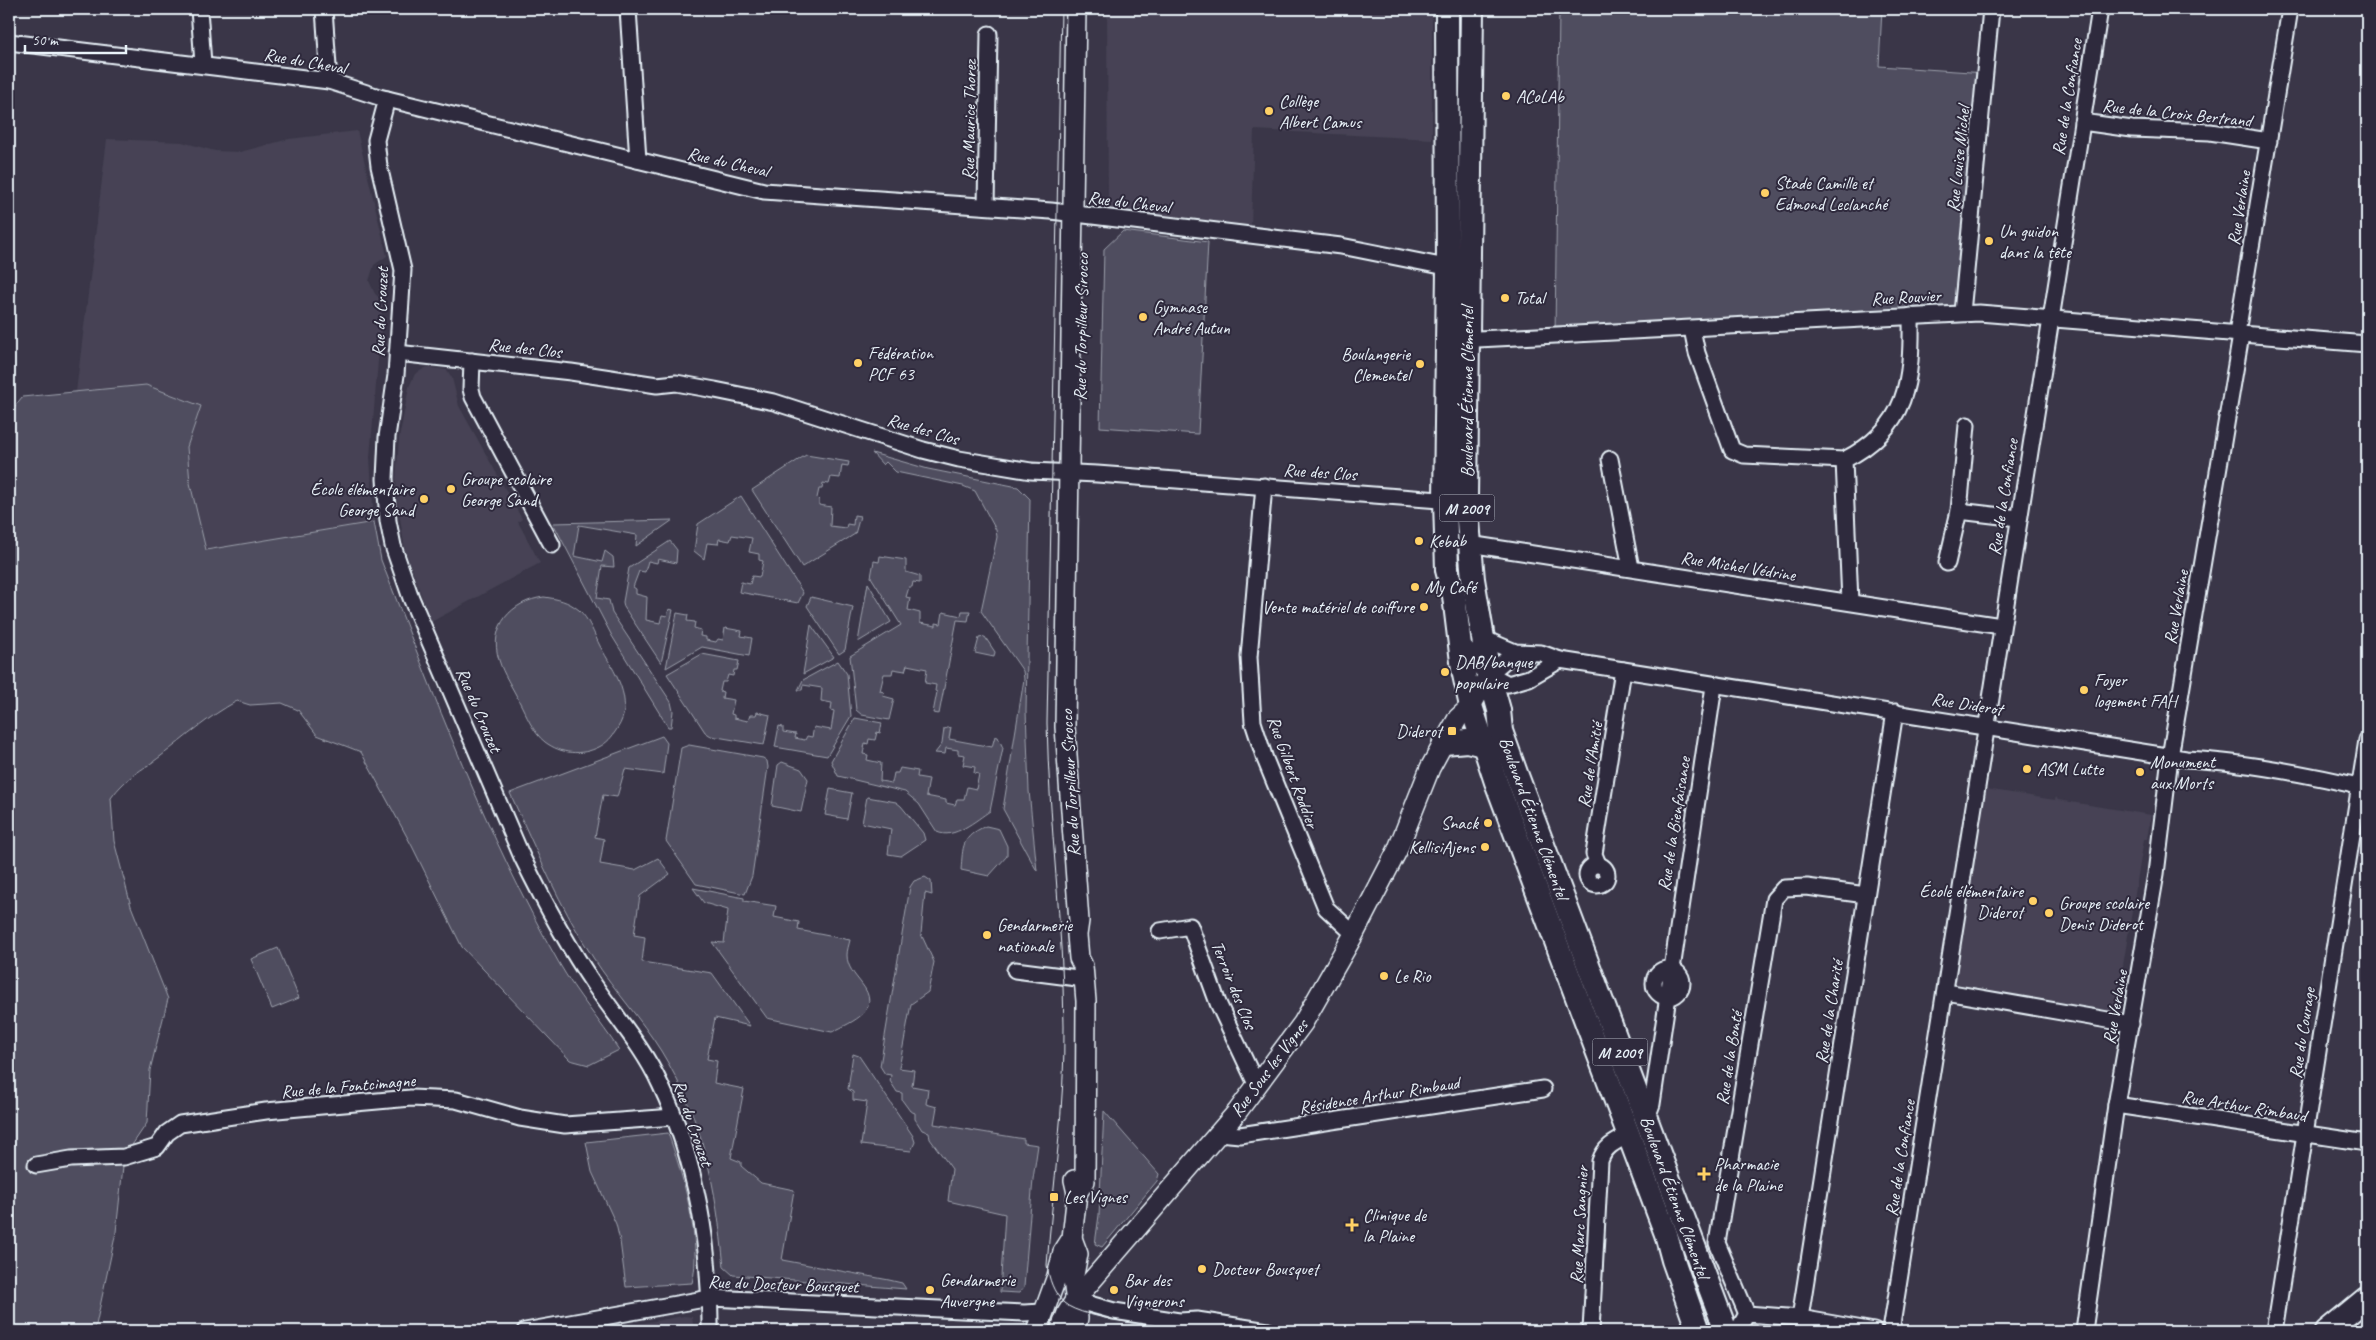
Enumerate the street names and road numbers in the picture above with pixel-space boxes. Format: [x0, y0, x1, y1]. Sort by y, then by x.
street label: Rue de la Confiance [2047, 36, 2087, 157]
street label: Rue du Cheval [262, 43, 351, 80]
street label: Rue Maurice Thorez [957, 57, 981, 180]
street label: Rue de la Croix Bertrand [2101, 94, 2256, 132]
street label: Rue Louise Michel [1942, 102, 1975, 213]
street label: Rue du Cheval [685, 142, 774, 183]
street label: Rue Verlaine [2222, 168, 2256, 247]
street label: Rue du Cheval [1087, 186, 1174, 218]
street label: Rue du Torpilleur Sirocco [1069, 251, 1093, 401]
street label: Rue du Crouzet [367, 265, 393, 357]
street label: Rue Rouvier [1871, 284, 1943, 310]
street label: Boulevard Étienne Clémentel [1456, 304, 1478, 477]
street label: Rue des Clos [487, 333, 565, 363]
street label: Rue des Clos [885, 408, 963, 450]
street label: Rue de la Confiance [1983, 436, 2023, 557]
street label: Rue des Clos [1283, 458, 1359, 486]
road number: M 2009 [1440, 494, 1494, 522]
street label: Rue Michel Védrine [1679, 546, 1798, 586]
street label: Rue Verlaine [2159, 567, 2194, 646]
street label: Rue du Crouzet [451, 664, 507, 757]
street label: Rue Diderot [1930, 688, 2007, 721]
street label: Rue du Torpilleur Sirocco [1055, 707, 1085, 857]
street label: Rue Gilbert Roddier [1263, 713, 1324, 833]
street label: Rue de l'Amitié [1572, 718, 1608, 809]
street label: Boulevard Étienne Clémentel [1494, 734, 1575, 905]
street label: Rue de la Bienfaisance [1653, 754, 1696, 893]
street label: Terroir des Clos [1206, 938, 1262, 1034]
street label: Rue de la Charité [1810, 956, 1848, 1065]
street label: Rue Verlaine [2098, 967, 2133, 1046]
street label: Rue du Courage [2284, 985, 2320, 1080]
street label: Rue de la Bonté [1711, 1007, 1748, 1106]
street label: Rue Sous les Vignes [1225, 1013, 1314, 1121]
road number: M 2009 [1592, 1038, 1648, 1066]
street label: Rue de la Fontcimagne [280, 1069, 417, 1103]
street label: Résidence Arthur Rimbaud [1297, 1071, 1464, 1119]
street label: Rue du Crouzet [668, 1077, 719, 1171]
street label: Rue Arthur Rimbaud [2180, 1085, 2311, 1127]
street label: Rue de la Confiance [1880, 1097, 1920, 1218]
street label: Boulevard Étienne Clémentel [1635, 1113, 1716, 1284]
street label: Rue Marc Sangnier [1565, 1164, 1593, 1285]
street label: Rue du Docteur Bousquet [707, 1270, 861, 1298]

